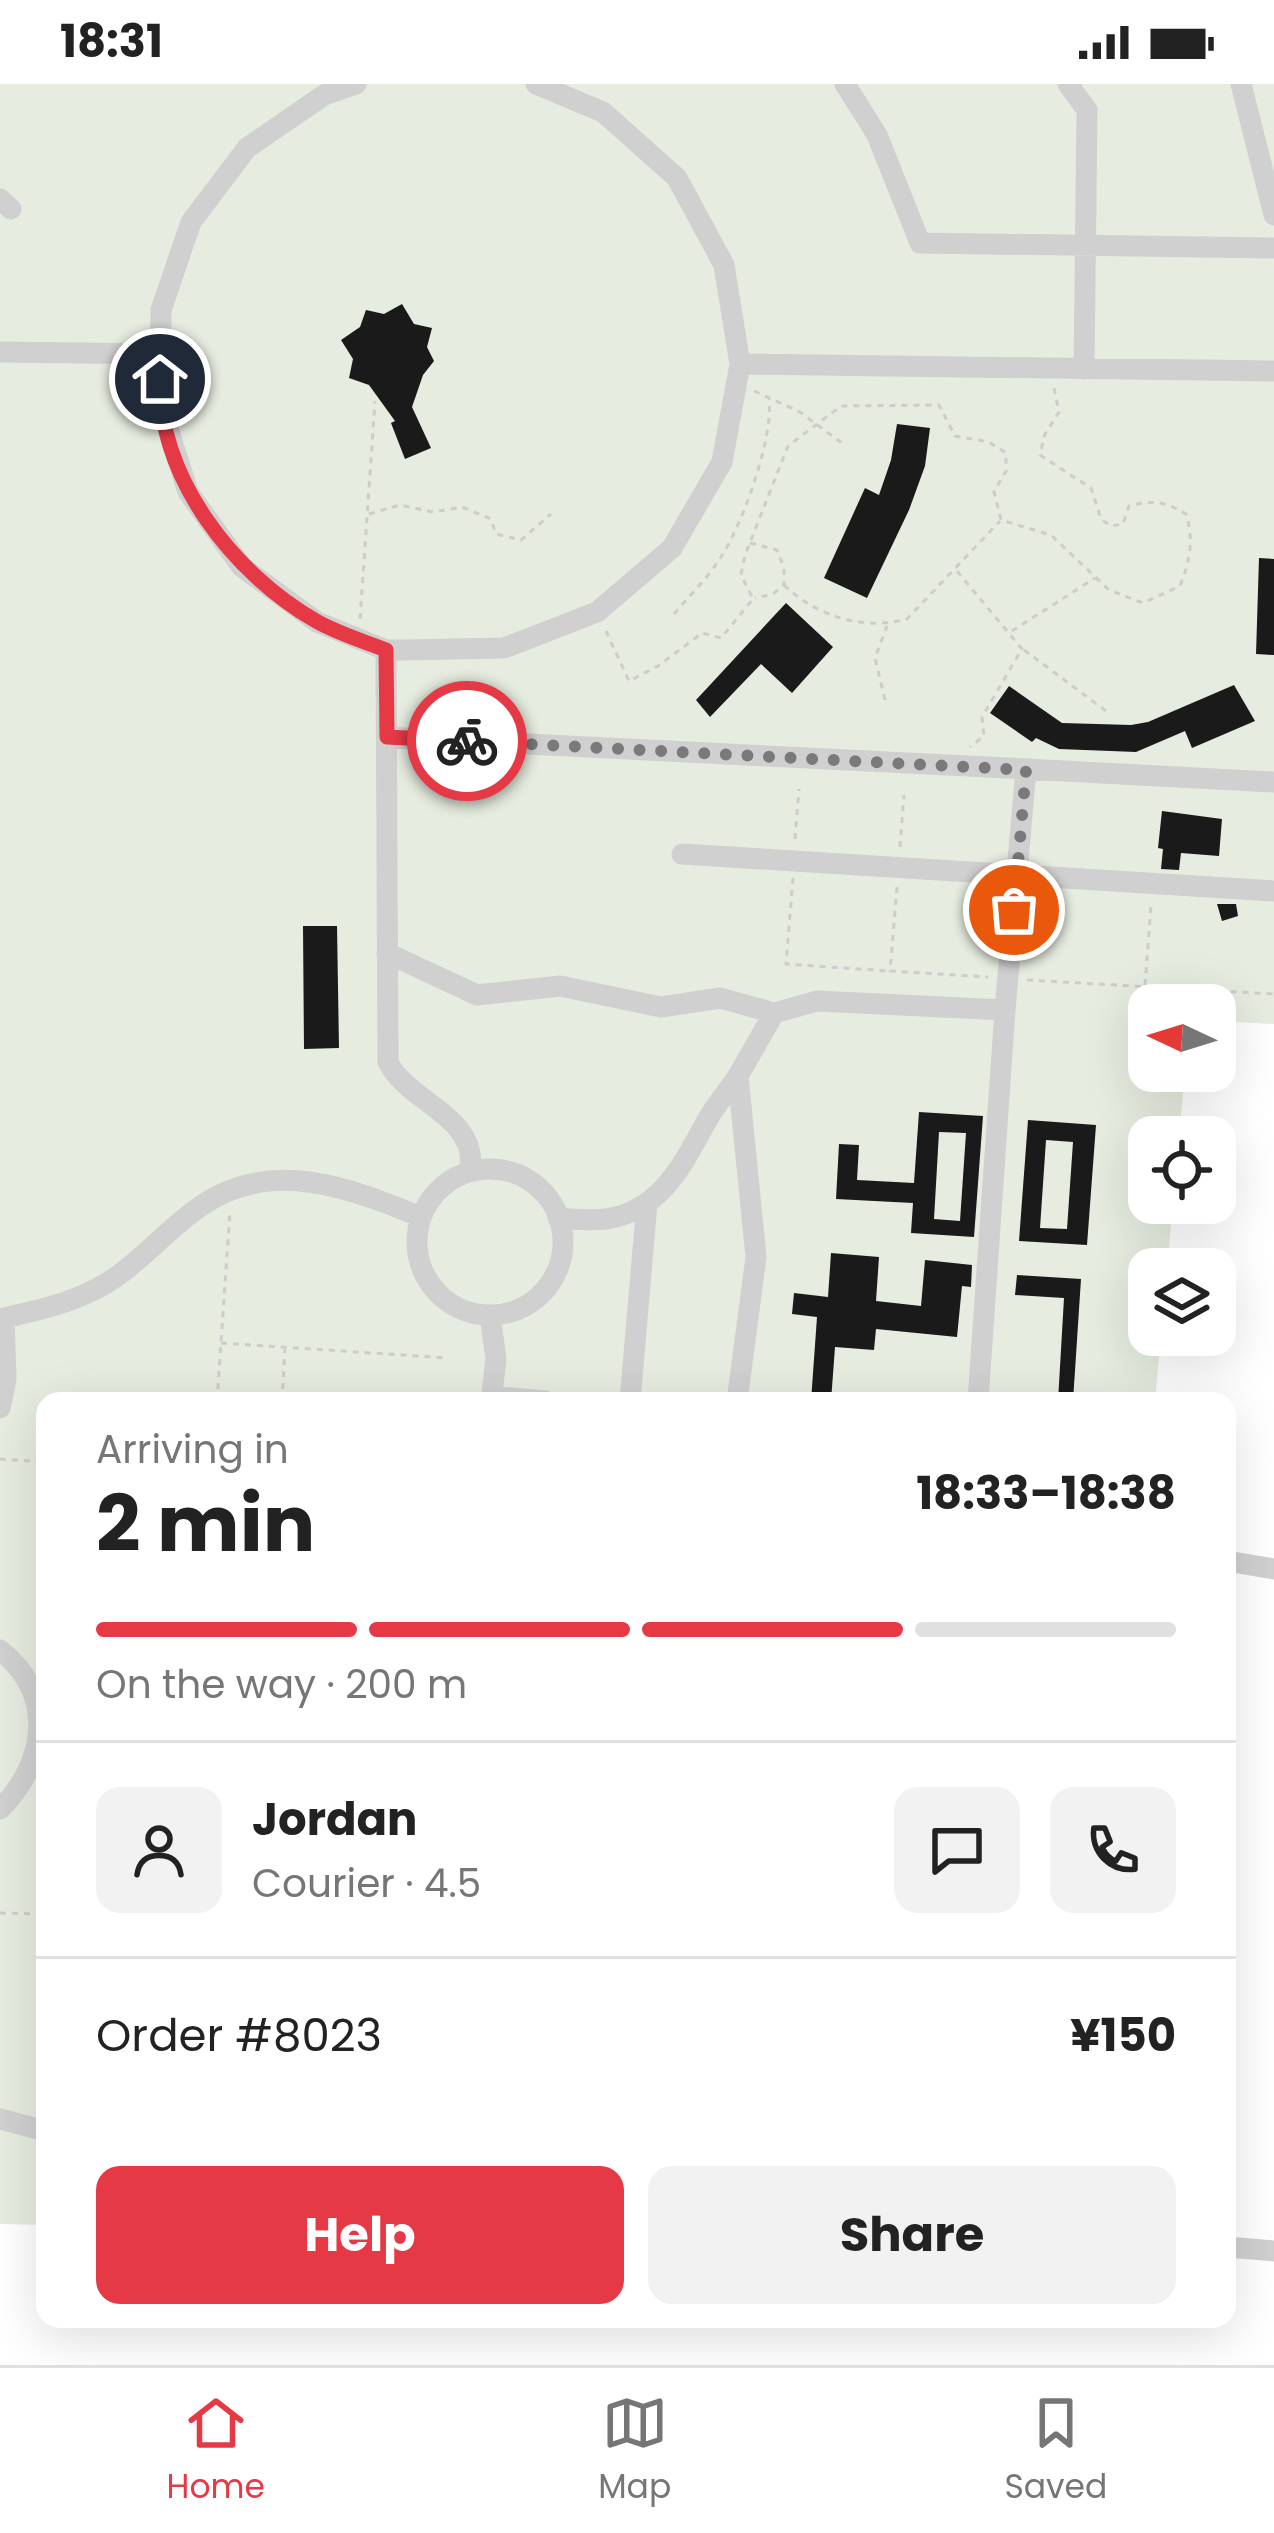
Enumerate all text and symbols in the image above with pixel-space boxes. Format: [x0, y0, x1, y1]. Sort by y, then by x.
text: 18:31 [60, 10, 163, 73]
pin [109, 328, 211, 430]
icon: home [127, 346, 193, 412]
courier [407, 681, 527, 801]
icon: bike [434, 708, 500, 774]
pin [963, 859, 1065, 961]
icon: bag [981, 877, 1047, 943]
north arrow [1128, 984, 1236, 1092]
map controls [1128, 984, 1236, 1356]
button: locate [1128, 1116, 1236, 1224]
button: layers [1128, 1248, 1236, 1356]
text: Arriving in [96, 1422, 289, 1477]
text: 18:33–18:38 [916, 1462, 1176, 1525]
text: 2 min [96, 1469, 315, 1578]
text: On the way · 200 m [96, 1657, 467, 1712]
button: person [96, 1787, 222, 1913]
button: chat [894, 1787, 1020, 1913]
button: phone [1050, 1787, 1176, 1913]
text: Jordan [252, 1788, 417, 1851]
text: Courier · 4.5 [252, 1856, 481, 1911]
text: Order #8023 [96, 2004, 382, 2067]
text: ¥150 [1070, 2004, 1176, 2067]
button: Help [96, 2166, 624, 2304]
button: Share [648, 2166, 1176, 2304]
tab: Home [167, 2390, 265, 2512]
tab: Map [598, 2390, 671, 2512]
tab: Saved [1004, 2390, 1107, 2512]

